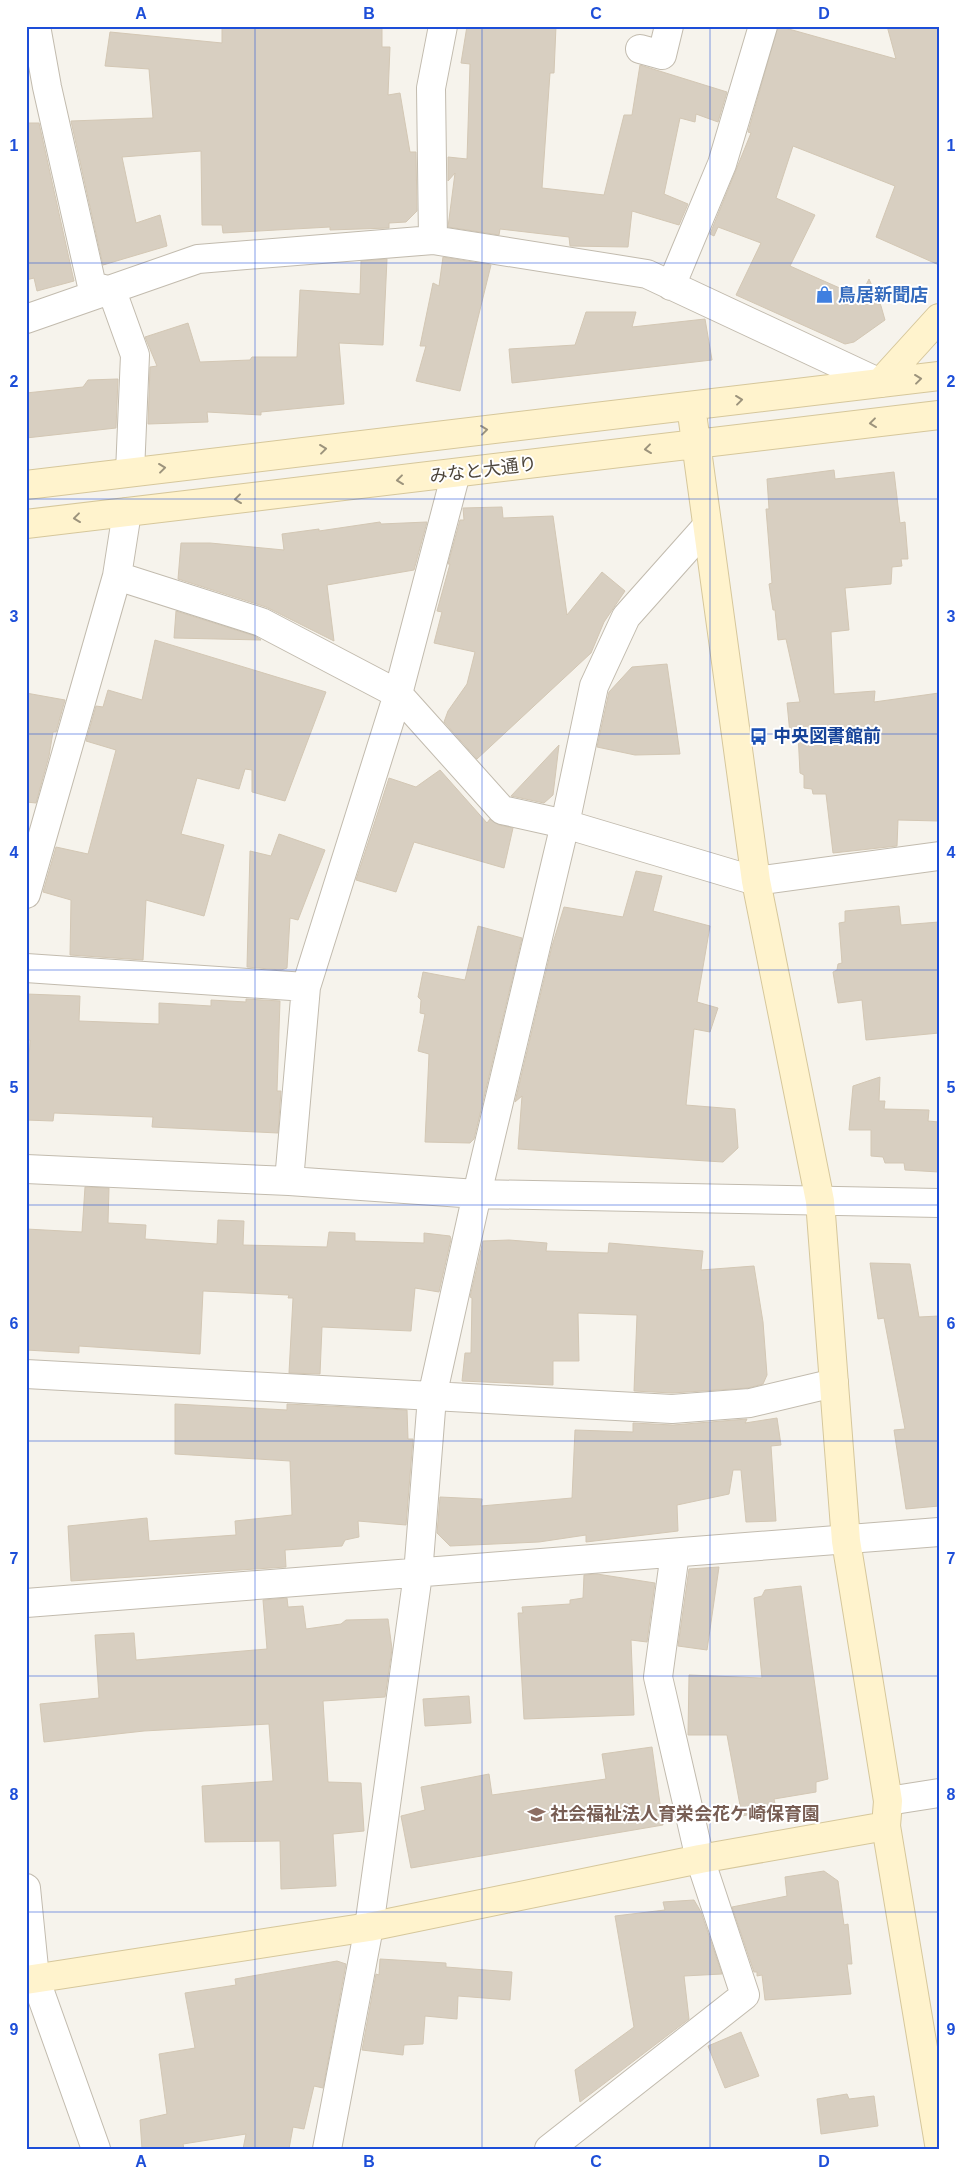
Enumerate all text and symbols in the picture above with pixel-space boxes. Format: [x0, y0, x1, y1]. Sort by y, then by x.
text: A [135, 5, 147, 22]
text: B [363, 5, 375, 22]
text: C [590, 5, 602, 22]
text: D [818, 5, 830, 22]
text: 1 [10, 137, 19, 154]
text: 1 [947, 137, 956, 154]
shop icon: 鳥居新聞店 [814, 285, 834, 305]
place label: 鳥居新聞店 [838, 285, 928, 305]
text: 2 [10, 373, 19, 390]
text: 2 [947, 373, 956, 390]
one-way arrow [914, 374, 922, 385]
one-way arrow [735, 395, 743, 406]
one-way arrow [869, 417, 877, 428]
one-way arrow [481, 425, 489, 436]
one-way arrow [643, 443, 651, 454]
one-way arrow [319, 444, 327, 455]
street label: みなと大通り [428, 453, 538, 487]
one-way arrow [158, 463, 166, 474]
one-way arrow [395, 474, 403, 485]
one-way arrow [234, 493, 242, 504]
one-way arrow [73, 512, 81, 523]
text: 3 [10, 608, 19, 625]
text: 3 [947, 608, 956, 625]
bus stop icon: 中央図書館前 [749, 726, 769, 746]
place label: 中央図書館前 [773, 726, 881, 746]
text: 4 [10, 844, 19, 861]
text: 4 [947, 844, 956, 861]
text: 5 [10, 1079, 19, 1096]
text: 5 [947, 1079, 956, 1096]
text: 6 [10, 1315, 19, 1332]
text: 6 [947, 1315, 956, 1332]
text: 7 [10, 1550, 19, 1567]
text: 7 [947, 1550, 956, 1567]
text: 8 [10, 1786, 19, 1803]
text: 8 [947, 1786, 956, 1803]
school or university icon: 社会福祉法人育栄会花ケ崎保育園 [526, 1804, 546, 1824]
place label: 社会福祉法人育栄会花ケ崎保育園 [550, 1804, 820, 1824]
text: 9 [10, 2021, 19, 2038]
text: 9 [947, 2021, 956, 2038]
text: A [135, 2153, 147, 2170]
text: B [363, 2153, 375, 2170]
text: C [590, 2153, 602, 2170]
text: D [818, 2153, 830, 2170]

